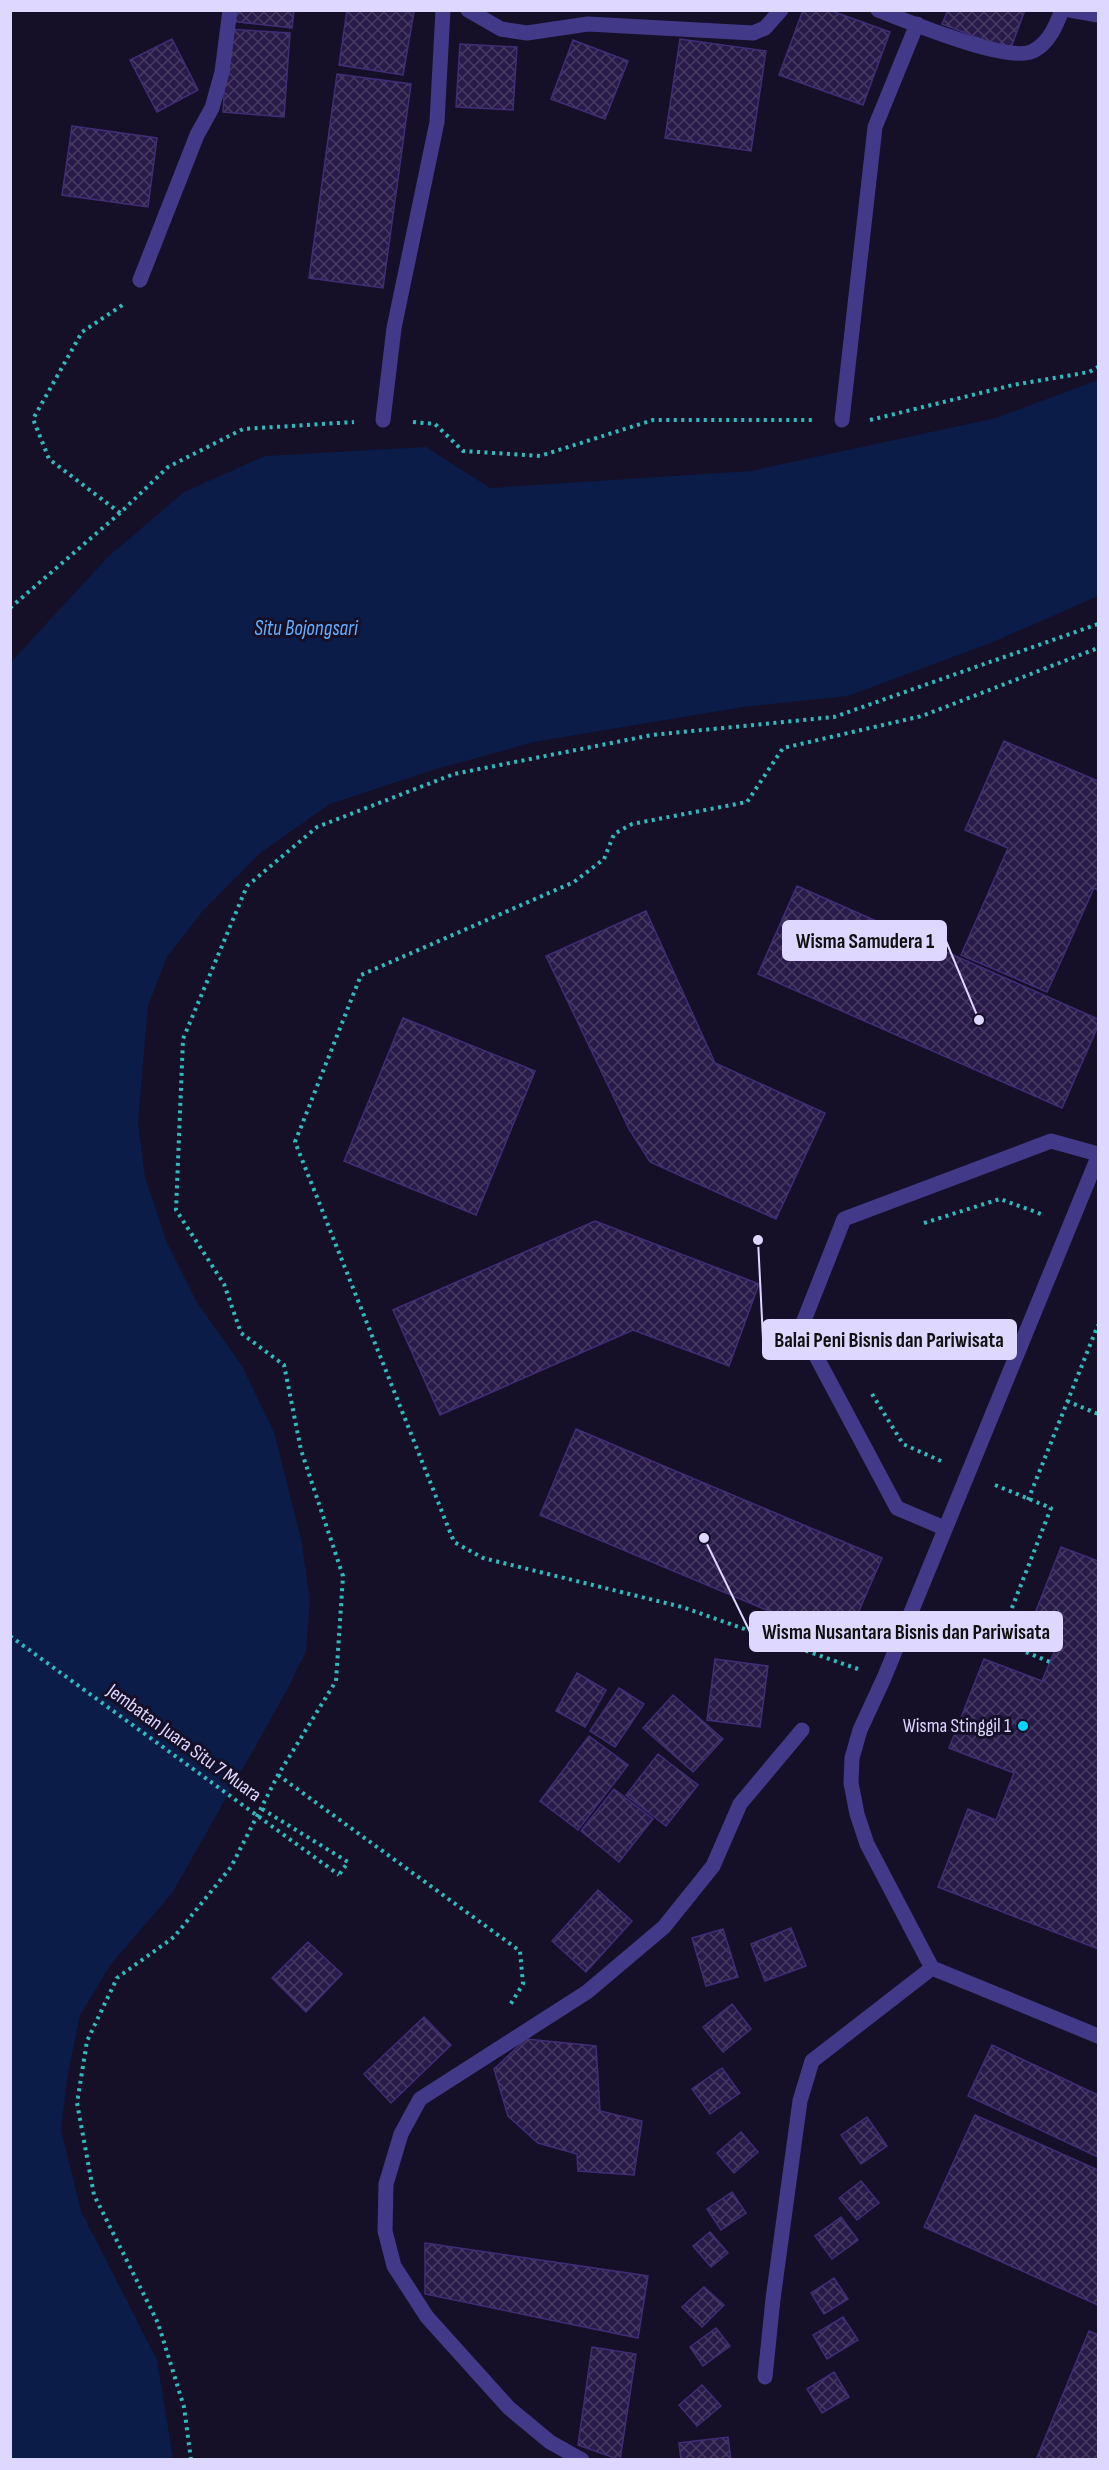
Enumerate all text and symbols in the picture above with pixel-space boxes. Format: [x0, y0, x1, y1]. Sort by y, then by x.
water label: Situ Bojongsari [254, 616, 359, 641]
callout: Wisma Samudera 1 [783, 921, 946, 960]
text: Wisma Samudera 1 [796, 929, 934, 954]
callout: Balai Peni Bisnis dan Pariwisata [763, 1320, 1016, 1359]
text: Balai Peni Bisnis dan Pariwisata [774, 1328, 1004, 1353]
callout: Wisma Nusantara Bisnis dan Pariwisata [750, 1612, 1062, 1651]
text: Wisma Nusantara Bisnis dan Pariwisata [762, 1620, 1050, 1645]
street label: Jembatan Juara Situ 7 Muara [101, 1678, 266, 1807]
place label: Wisma Stinggil 1 [903, 1714, 1011, 1738]
marker: Wisma Stinggil 1 [1016, 1719, 1030, 1733]

